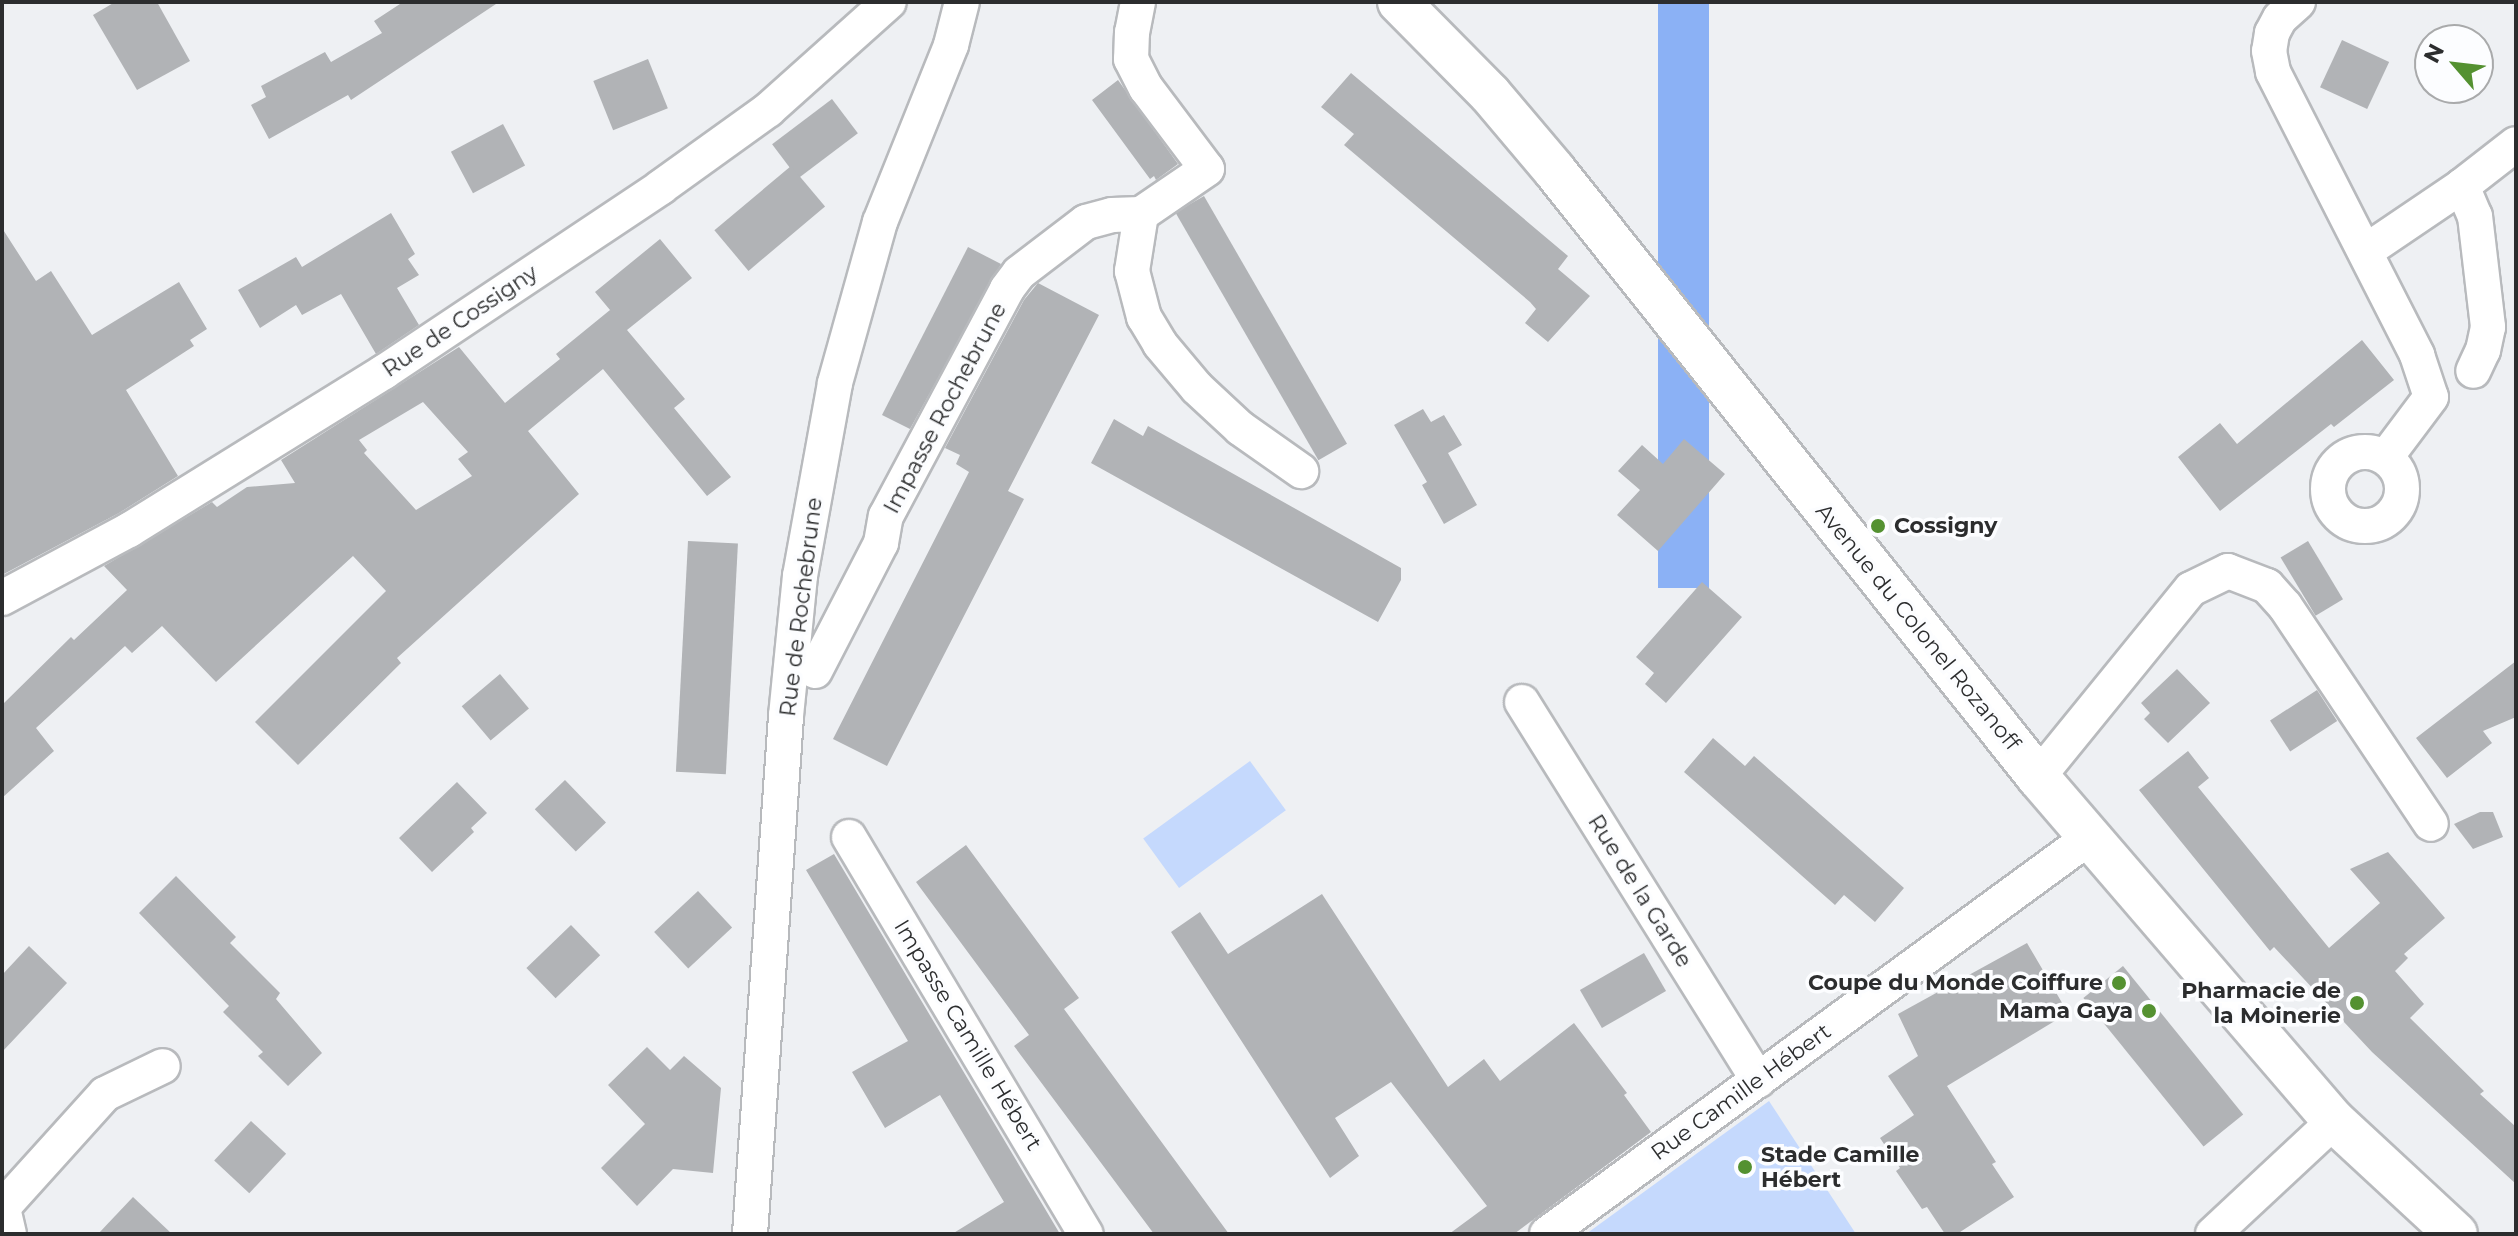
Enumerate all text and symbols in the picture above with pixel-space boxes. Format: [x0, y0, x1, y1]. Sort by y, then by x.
north arrow [2414, 24, 2494, 104]
text: N [2418, 39, 2450, 68]
street label: Rue de Cossigny [377, 259, 543, 383]
street label: Impasse Rochebrune [878, 298, 1012, 518]
street label: Rue de Rochebrune [774, 496, 828, 718]
street label: Avenue du Colonel Rozanoff [1810, 498, 2026, 756]
place label: Cossigny [1894, 513, 1997, 539]
marker: Cossigny [1869, 517, 1887, 535]
street label: Rue de la Garde [1582, 810, 1698, 972]
street label: Impasse Camille Hébert [889, 915, 1047, 1155]
place label: Coupe du Monde Coiffure [1808, 970, 2103, 996]
marker: Coupe du Monde Coiffure [2110, 974, 2128, 992]
place label: Pharmacie de la Moinerie [2181, 977, 2341, 1028]
marker: Pharmacie de la Moinerie [2348, 994, 2366, 1012]
place label: Mama Gaya [1999, 998, 2133, 1024]
marker: Mama Gaya [2140, 1002, 2158, 1020]
street label: Rue Camille Hébert [1646, 1018, 1836, 1166]
place label: Stade Camille Hébert [1761, 1141, 1919, 1192]
marker: Stade Camille Hébert [1736, 1158, 1754, 1176]

